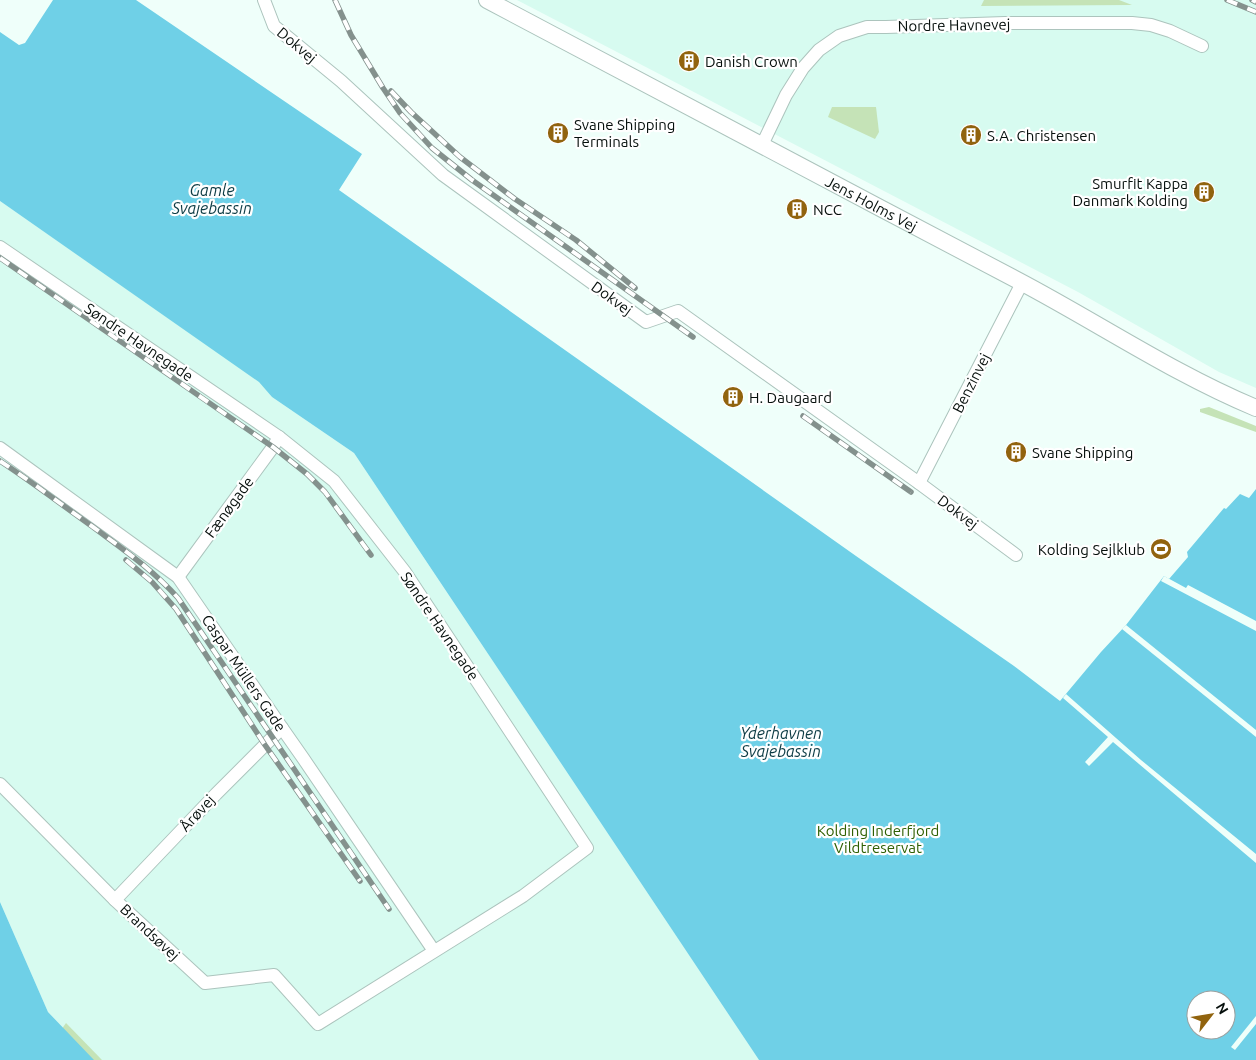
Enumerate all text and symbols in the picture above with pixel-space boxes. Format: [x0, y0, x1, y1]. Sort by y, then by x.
street label: Nordre Havnevej [897, 16, 1011, 34]
street label: Dokvej [274, 24, 320, 66]
building icon: Danish Crown [677, 49, 701, 73]
place label: Danish Crown [705, 53, 798, 70]
place label: Svane Shipping Terminals [574, 116, 675, 150]
building icon: Svane Shipping Terminals [546, 121, 570, 145]
building icon: S.A. Christensen [959, 123, 983, 147]
place label: S.A. Christensen [987, 127, 1096, 144]
street label: Jens Holms Vej [823, 172, 920, 235]
place label: Smurfit Kappa Danmark Kolding [1073, 175, 1188, 209]
building icon: Smurfit Kappa Danmark Kolding [1192, 180, 1216, 204]
water label: Gamle Svajebassin [171, 181, 252, 217]
building icon: NCC [785, 197, 809, 221]
place label: NCC [813, 201, 842, 218]
street label: Dokvej [588, 278, 636, 318]
street label: Søndre Havnegade [82, 299, 196, 385]
street label: Benzinvej [949, 350, 993, 416]
building icon: H. Daugaard [721, 385, 745, 409]
place label: H. Daugaard [749, 389, 832, 406]
building icon: Svane Shipping [1004, 440, 1028, 464]
place label: Svane Shipping [1032, 444, 1133, 461]
street label: Fænøgade [201, 473, 257, 541]
street label: Dokvej [934, 491, 982, 533]
sports icon: Kolding Sejlklub [1149, 537, 1173, 561]
place label: Kolding Sejlklub [1038, 541, 1145, 558]
street label: Søndre Havnegade [397, 569, 483, 683]
street label: Caspar Müllers Gade [199, 611, 289, 735]
water label: Yderhavnen Svajebassin [740, 724, 822, 760]
street label: Årøvej [176, 791, 218, 835]
park label: Kolding Inderfjord Vildtreservat [817, 822, 939, 856]
street label: Brandsøvej [117, 900, 183, 964]
north arrow [1186, 990, 1236, 1040]
text: N [1213, 1000, 1232, 1017]

